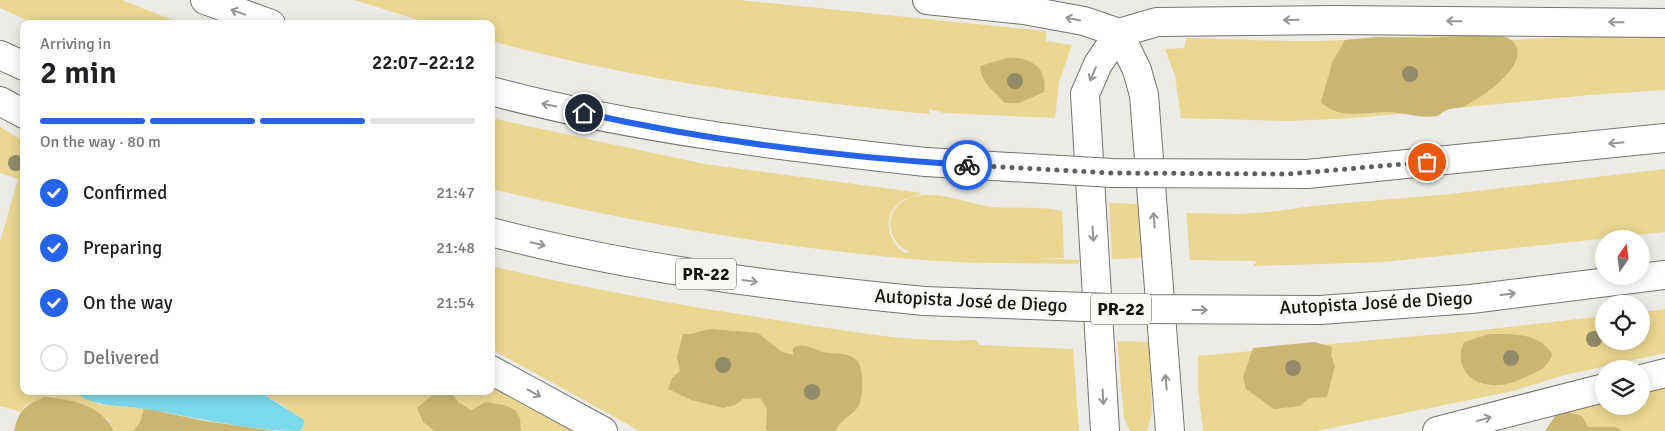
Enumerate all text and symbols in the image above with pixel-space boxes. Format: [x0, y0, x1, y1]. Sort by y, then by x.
one-way arrow [231, 7, 246, 16]
one-way arrow [1065, 13, 1081, 23]
one-way arrow [1284, 16, 1300, 25]
one-way arrow [1446, 16, 1462, 26]
one-way arrow [1609, 17, 1625, 27]
text: Arriving in [40, 34, 111, 54]
text: 22:07–22:12 [372, 51, 475, 75]
text: 2 min [40, 53, 117, 92]
one-way arrow [1088, 66, 1098, 81]
pin [563, 92, 605, 134]
icon: home [570, 99, 598, 127]
one-way arrow [542, 100, 558, 109]
text: On the way · 80 m [40, 132, 161, 152]
one-way arrow [1609, 138, 1625, 148]
courier [942, 140, 992, 190]
pin [1406, 141, 1448, 183]
icon: bag [1413, 148, 1441, 176]
icon: bike [953, 151, 981, 179]
icon: check [40, 179, 68, 207]
text: Confirmed [83, 181, 167, 205]
text: 21:47 [436, 183, 475, 203]
one-way arrow [1149, 213, 1158, 229]
one-way arrow [1089, 226, 1098, 242]
north arrow [1595, 230, 1650, 285]
map controls [1595, 230, 1650, 415]
icon: check [40, 234, 68, 262]
text: Preparing [83, 236, 162, 260]
text: 21:48 [436, 238, 475, 258]
one-way arrow [530, 240, 546, 249]
road number: PR-22 [676, 258, 736, 290]
one-way arrow [742, 276, 758, 286]
street label: Autopista José de Diego [874, 284, 1068, 318]
street label: Autopista José de Diego [1279, 286, 1473, 320]
icon: check [40, 289, 68, 317]
one-way arrow [1499, 289, 1515, 299]
text: On the way [83, 291, 173, 315]
text: 21:54 [436, 293, 475, 313]
road number: PR-22 [1091, 294, 1151, 324]
button: locate [1595, 295, 1650, 350]
one-way arrow [1191, 305, 1207, 315]
text: Delivered [83, 346, 159, 370]
button: layers [1595, 360, 1650, 415]
one-way arrow [1162, 375, 1171, 391]
one-way arrow [1098, 388, 1107, 404]
one-way arrow [526, 389, 541, 398]
one-way arrow [1476, 413, 1492, 423]

